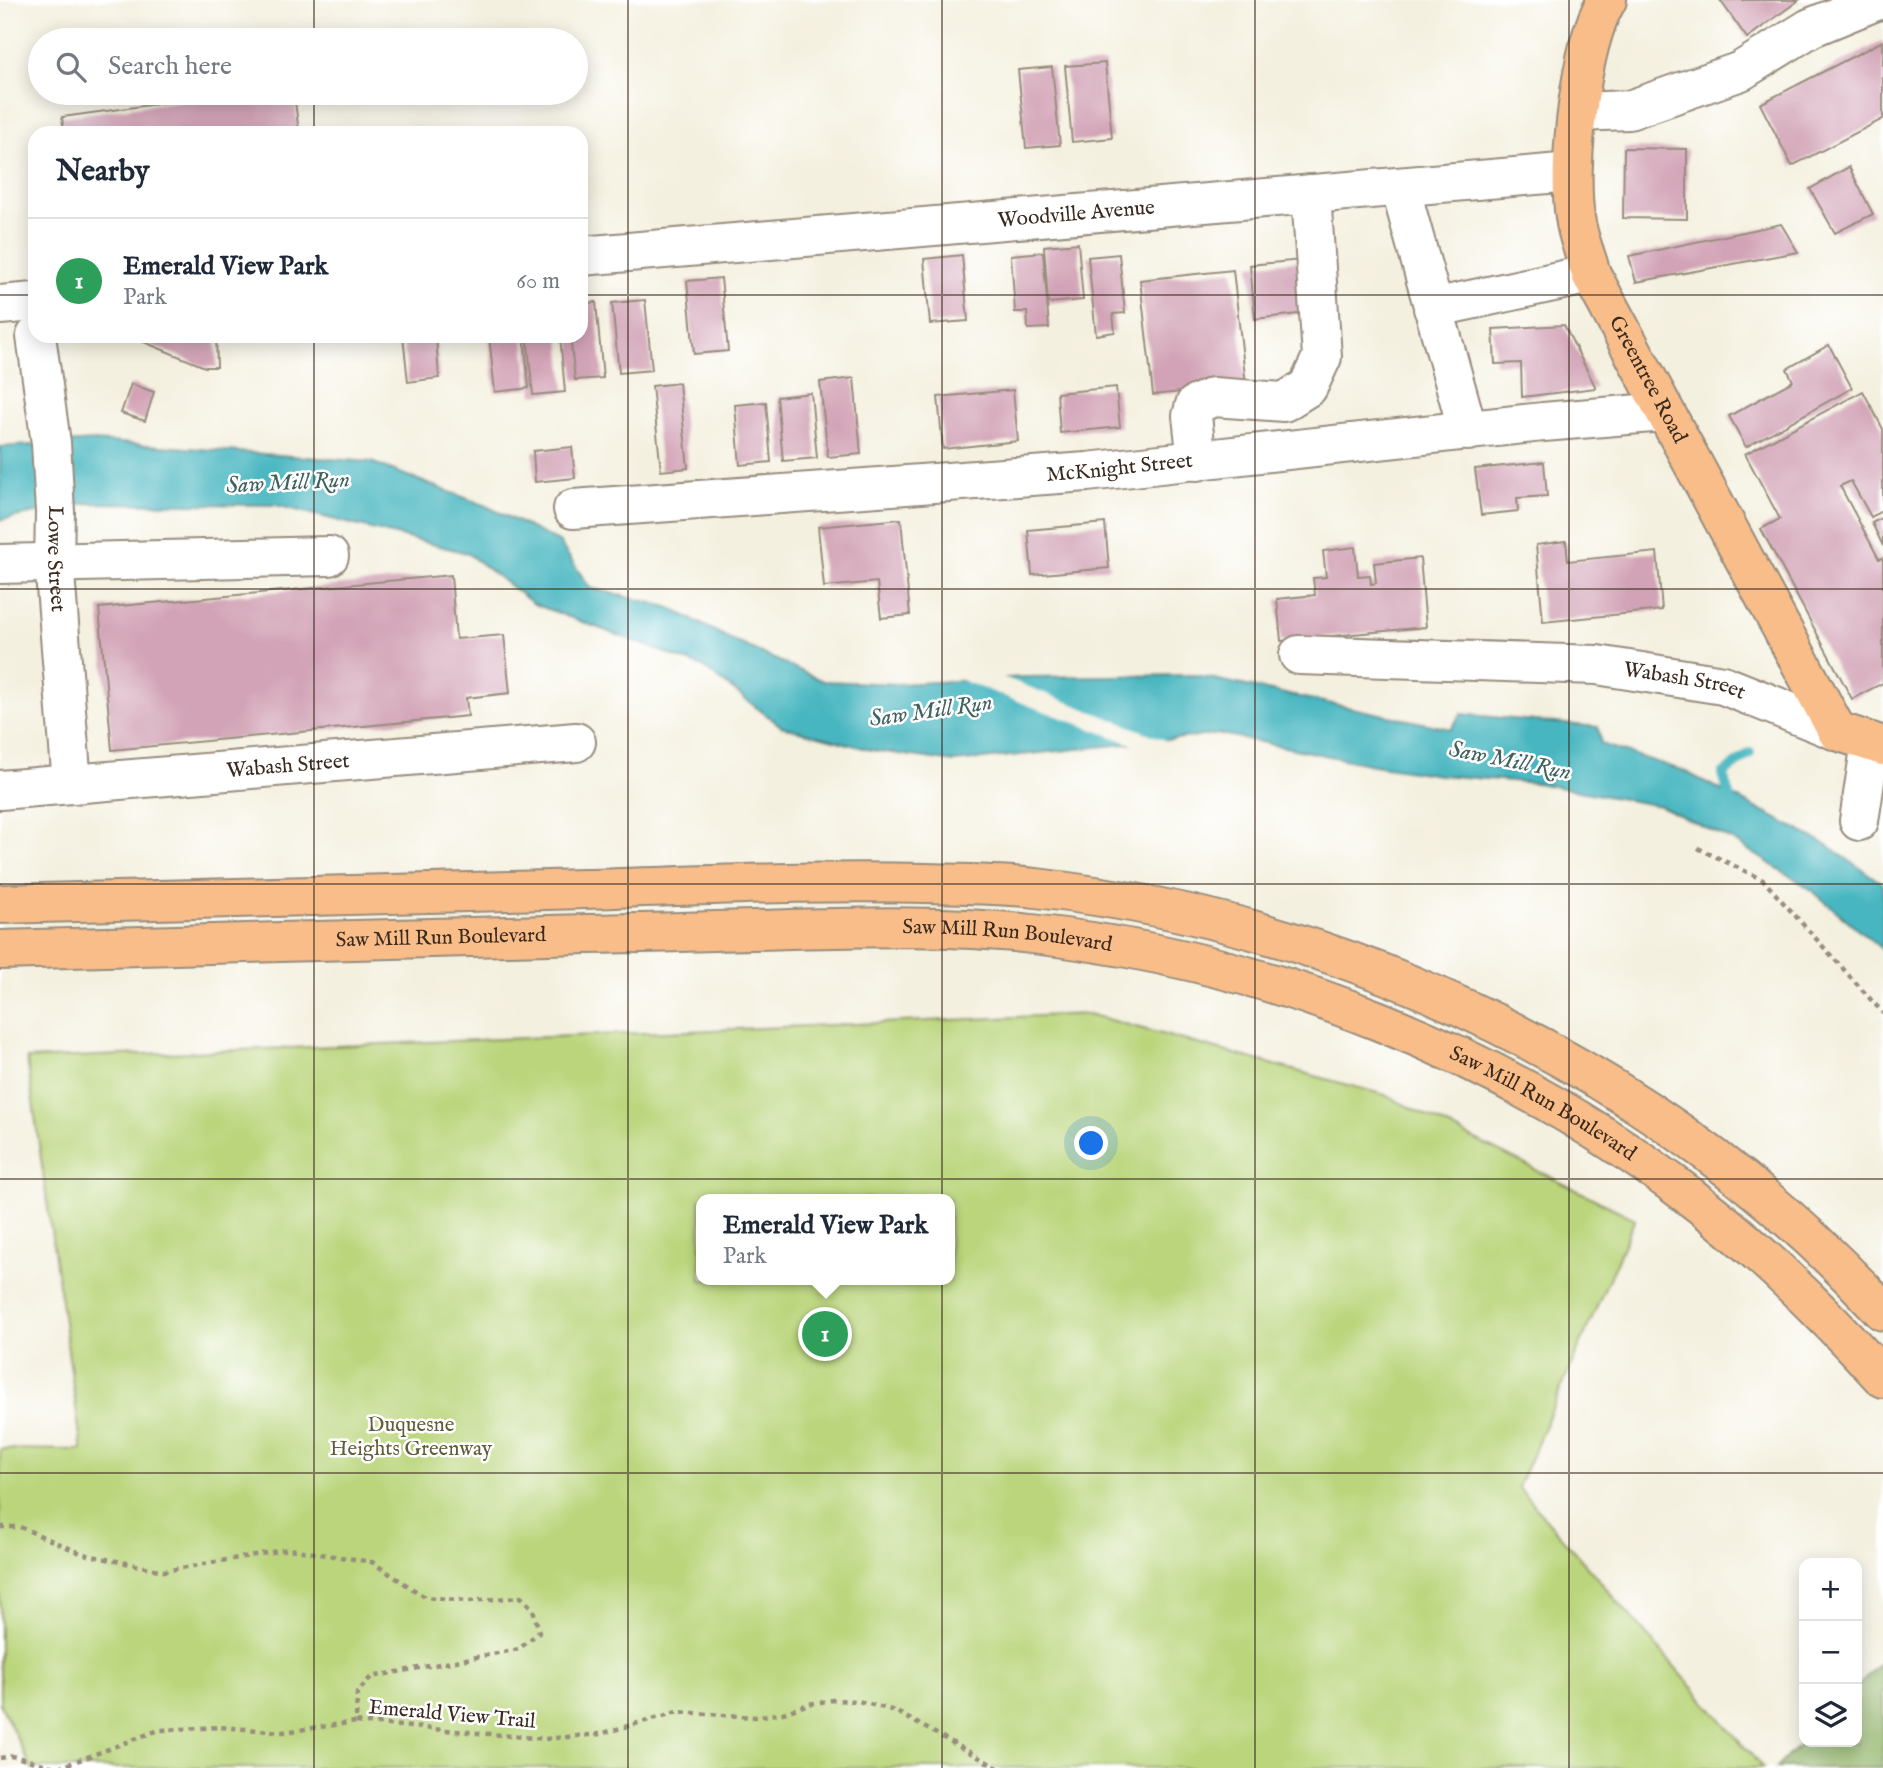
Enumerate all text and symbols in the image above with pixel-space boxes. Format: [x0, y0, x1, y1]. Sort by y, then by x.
search box [28, 28, 588, 105]
icon: search [52, 48, 90, 86]
text: Search here [108, 50, 232, 83]
text: Nearby [56, 153, 149, 191]
street label: Woodville Avenue [997, 194, 1156, 234]
text: Emerald View Park [123, 250, 328, 283]
text: 1 [75, 267, 83, 296]
text: 60 m [516, 267, 560, 296]
text: Park [123, 283, 167, 312]
street label: Greentree Road [1602, 311, 1693, 449]
street label: McKnight Street [1045, 447, 1194, 488]
water label: Saw Mill Run [225, 465, 351, 501]
street label: Lowe Street [40, 505, 72, 613]
street label: Wabash Street [1622, 656, 1749, 706]
water label: Saw Mill Run [868, 688, 994, 734]
water label: Saw Mill Run [1446, 735, 1574, 787]
street label: Wabash Street [225, 747, 351, 785]
street label: Saw Mill Run Boulevard [902, 914, 1115, 959]
street label: Saw Mill Run Boulevard [335, 922, 547, 954]
street label: Saw Mill Run Boulevard [1445, 1040, 1642, 1168]
your location [1074, 1126, 1108, 1160]
popup [696, 1194, 955, 1285]
text: Emerald View Park [723, 1209, 928, 1242]
text: Park [723, 1242, 767, 1271]
pin: 1 [802, 1308, 848, 1360]
park label: Duquesne Heights Greenway [330, 1412, 493, 1463]
map controls [1799, 1558, 1862, 1747]
button: + [1799, 1558, 1862, 1621]
button: − [1799, 1621, 1862, 1684]
button: layers [1799, 1684, 1862, 1747]
street label: Emerald View Trail [367, 1694, 537, 1736]

